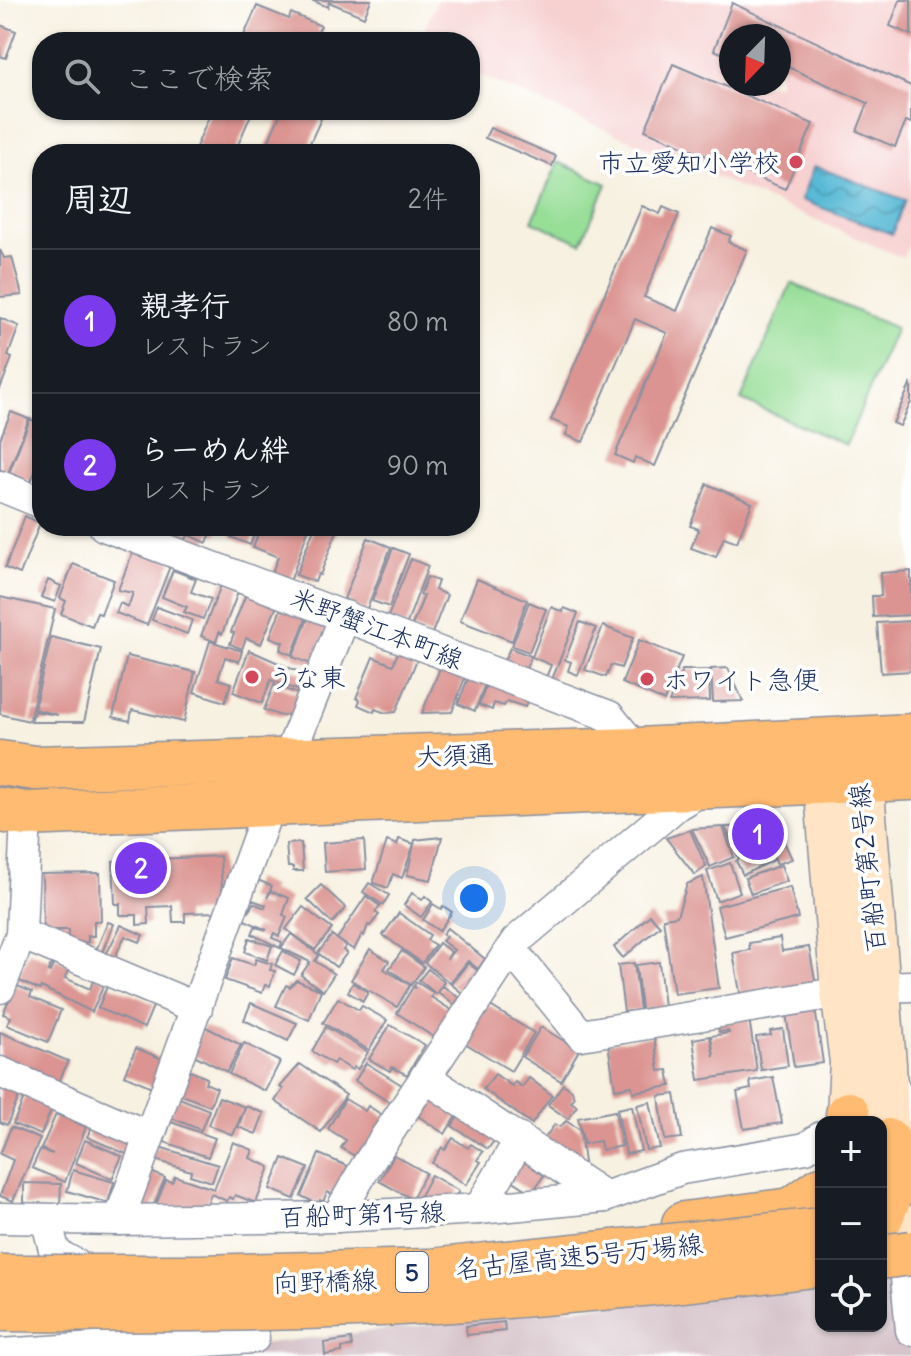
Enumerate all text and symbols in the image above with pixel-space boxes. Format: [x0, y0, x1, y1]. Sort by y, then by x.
north arrow [719, 24, 791, 96]
search box [32, 32, 480, 120]
icon: search [60, 54, 104, 98]
text: ここで検索 [124, 59, 274, 97]
place label: 市立愛知小学校 [598, 146, 780, 179]
marker: 市立愛知小学校 [787, 153, 805, 171]
text: 周辺 [64, 177, 132, 220]
text: 2件 [408, 182, 448, 215]
text: 親孝行 [140, 286, 230, 324]
text: 1 [85, 305, 95, 338]
text: 80 m [387, 305, 448, 338]
text: レストラン [140, 329, 272, 362]
text: らーめん絆 [140, 430, 290, 468]
text: 2 [83, 449, 97, 482]
text: 90 m [387, 449, 448, 482]
text: レストラン [140, 473, 272, 506]
street label: 米野蟹江本町線 [286, 580, 468, 676]
place label: うな東 [268, 661, 346, 694]
place label: ホワイト急便 [663, 663, 819, 696]
marker: うな東 [243, 668, 261, 686]
marker: ホワイト急便 [638, 670, 656, 688]
street label: 大須通 [415, 737, 495, 773]
street label: 百船町第2号線 [842, 782, 892, 954]
pin: 1 [732, 804, 784, 864]
pin: 2 [115, 838, 167, 898]
your location [454, 878, 494, 918]
map controls [815, 1116, 887, 1332]
button: + [815, 1116, 887, 1188]
button: − [815, 1188, 887, 1260]
street label: 百船町第1号線 [278, 1195, 446, 1233]
street label: 名古屋高速5号万場線 [453, 1227, 705, 1285]
road number: 5 [396, 1252, 428, 1292]
button: locate [815, 1260, 887, 1332]
street label: 向野橋線 [272, 1263, 378, 1299]

